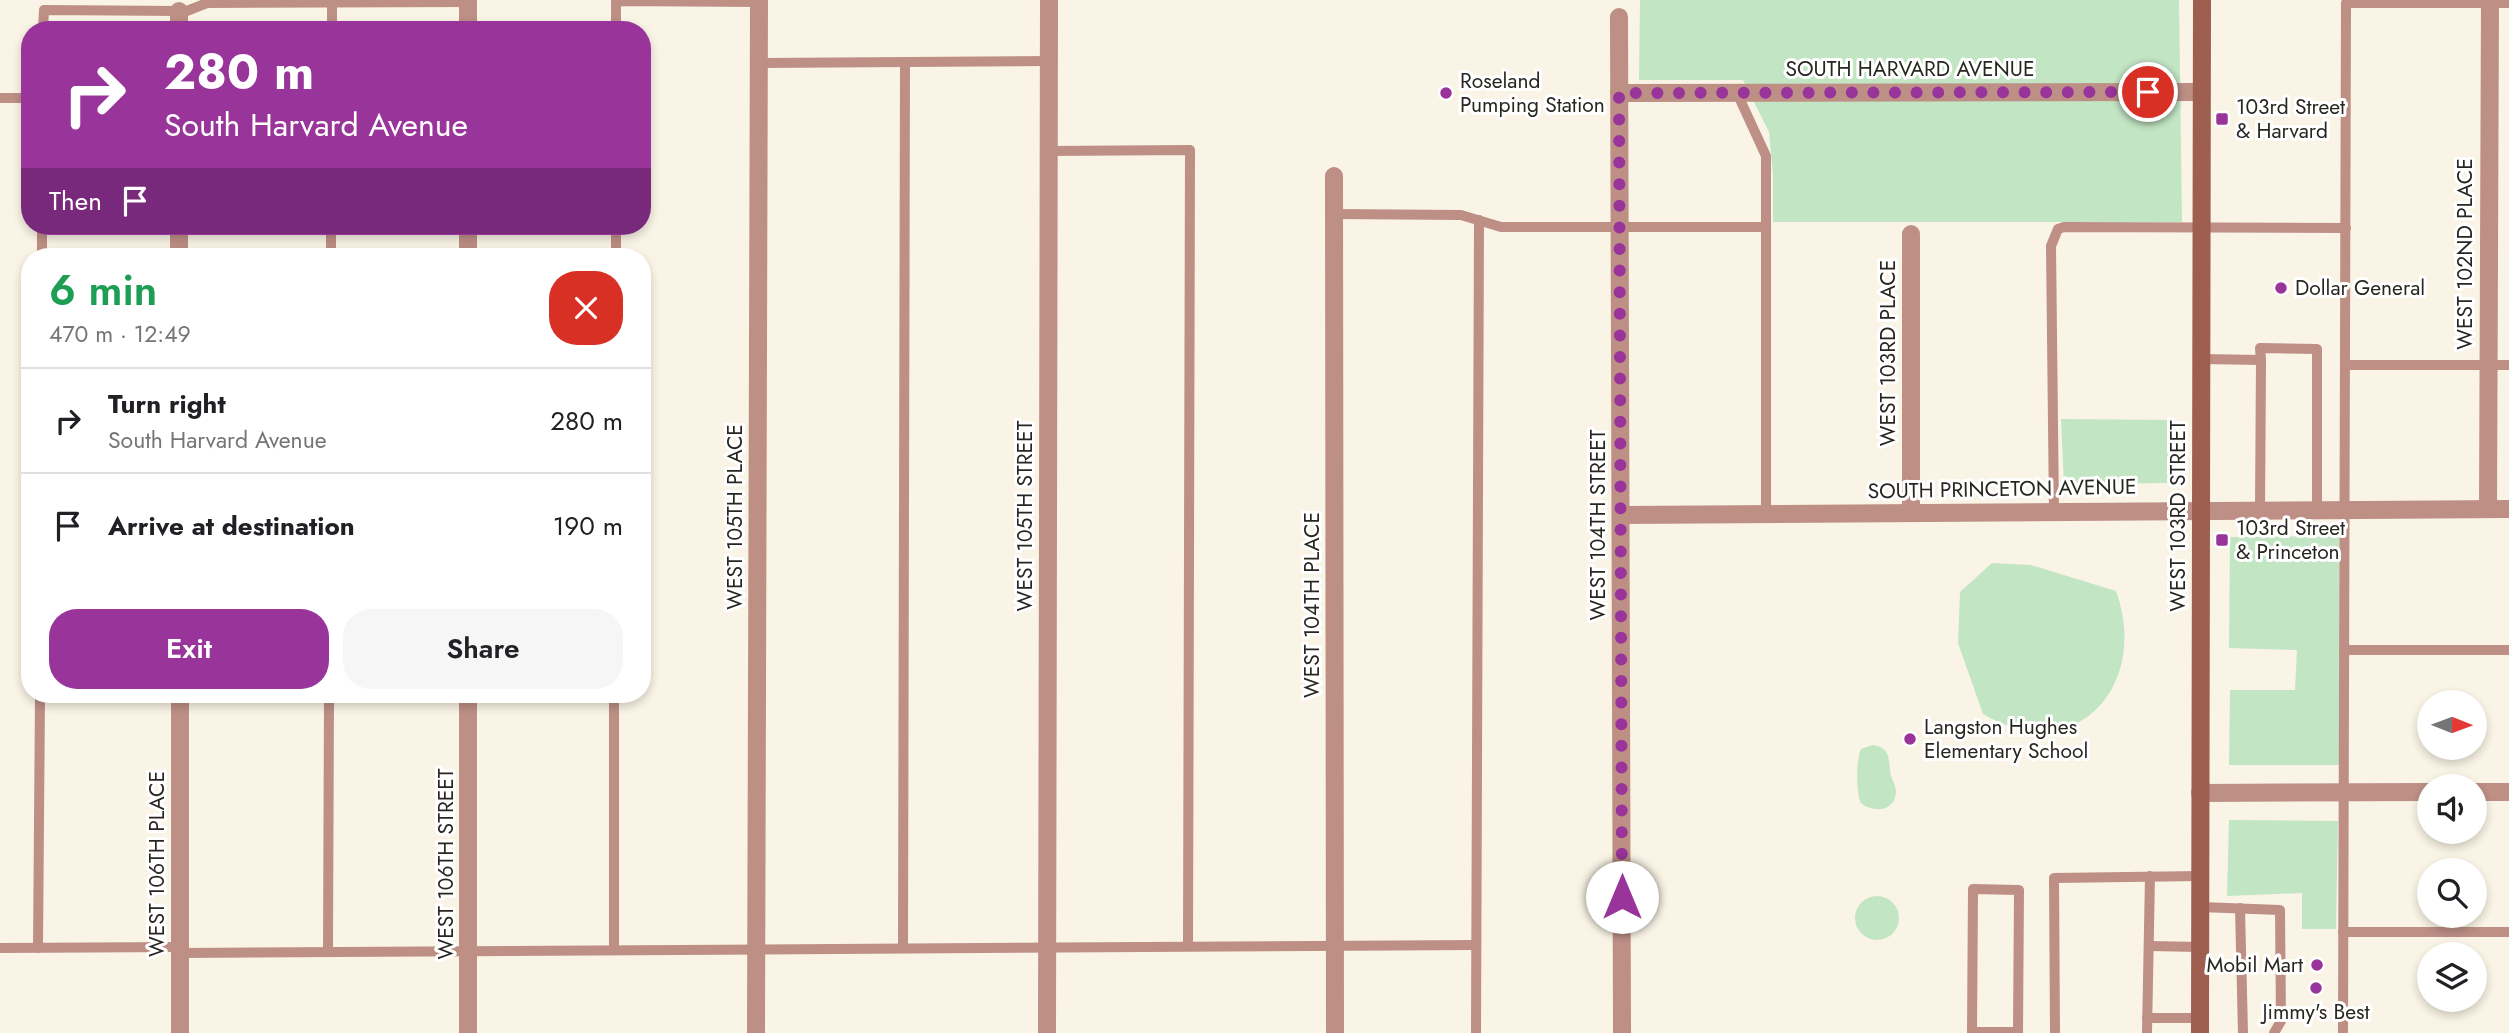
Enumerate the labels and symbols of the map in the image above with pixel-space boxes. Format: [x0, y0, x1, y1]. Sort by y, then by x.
street label: SOUTH HARVARD AVENUE [1785, 54, 2035, 84]
pin [2118, 62, 2178, 122]
place label: Roseland Pumping Station [1460, 66, 1605, 120]
marker: Roseland Pumping Station [1438, 85, 1454, 101]
place label: 103rd Street & Harvard [2236, 92, 2345, 146]
marker: 103rd Street & Harvard [2214, 111, 2230, 127]
street label: WEST 102ND PLACE [2450, 158, 2480, 350]
street label: WEST 103RD PLACE [1873, 260, 1903, 446]
place label: Dollar General [2295, 273, 2425, 303]
marker: Dollar General [2273, 280, 2289, 296]
street label: WEST 105TH STREET [1010, 420, 1040, 611]
street label: WEST 103RD STREET [2163, 420, 2193, 612]
street label: WEST 105TH PLACE [720, 424, 750, 610]
street label: WEST 104TH STREET [1583, 429, 1613, 621]
street label: SOUTH PRINCETON AVENUE [1867, 472, 2137, 506]
street label: WEST 104TH PLACE [1297, 512, 1327, 698]
place label: 103rd Street & Princeton [2236, 513, 2345, 567]
marker: 103rd Street & Princeton [2214, 532, 2230, 548]
north arrow [2417, 690, 2487, 760]
place label: Langston Hughes Elementary School [1924, 712, 2088, 766]
marker: Langston Hughes Elementary School [1902, 731, 1918, 747]
street label: WEST 106TH STREET [431, 768, 461, 960]
street label: WEST 106TH PLACE [142, 771, 172, 957]
position arrow [1585, 860, 1659, 934]
place label: Mobil Mart [2207, 950, 2303, 980]
marker: Mobil Mart [2309, 957, 2325, 973]
marker: Jimmy's Best [2308, 980, 2324, 996]
place label: Jimmy's Best [2259, 997, 2370, 1027]

